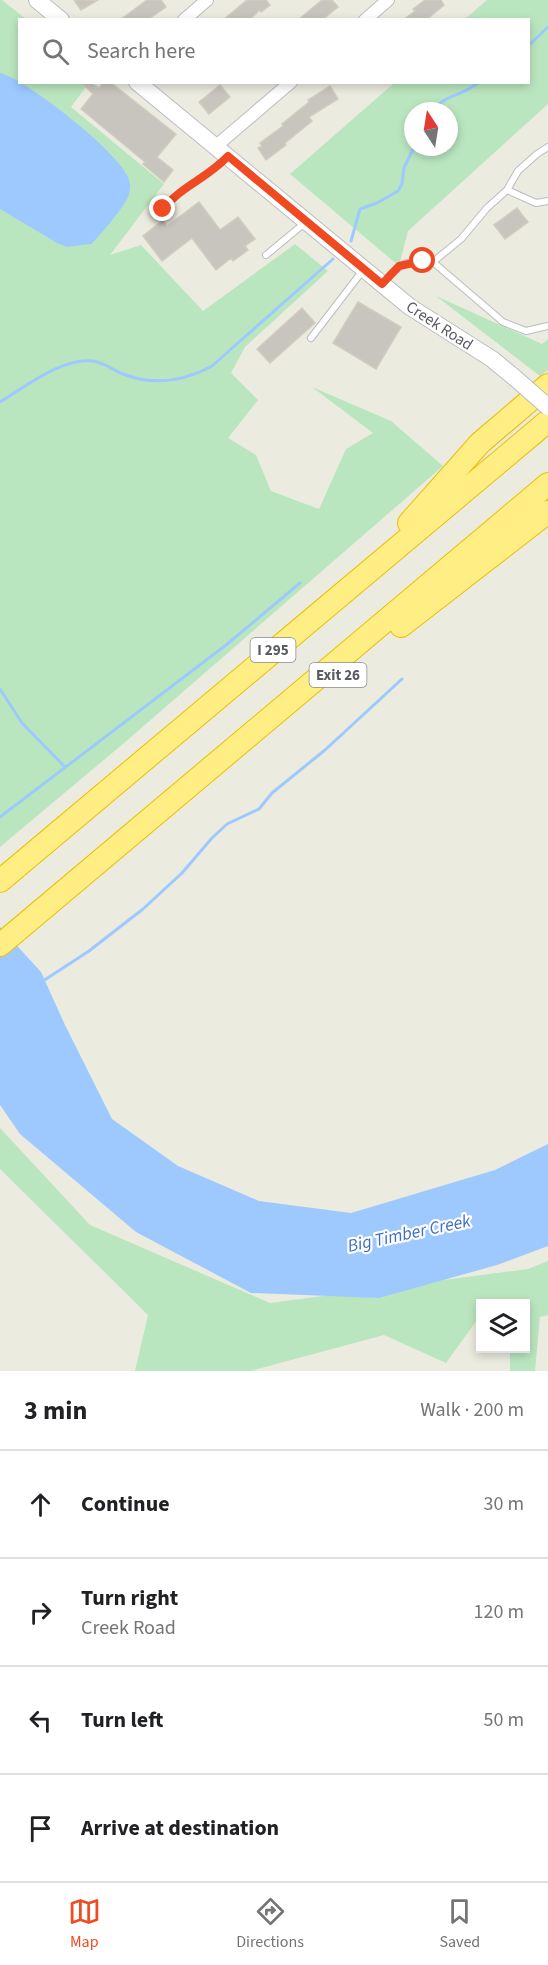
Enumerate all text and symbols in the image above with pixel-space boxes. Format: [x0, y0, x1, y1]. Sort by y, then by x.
search box [18, 18, 530, 84]
icon: search [39, 35, 72, 68]
text: Search here [87, 35, 195, 67]
north arrow [404, 102, 458, 156]
route end [149, 195, 175, 221]
route start [409, 247, 435, 273]
street label: Creek Road [402, 296, 477, 356]
road number: I 295 [250, 638, 296, 662]
road number: Exit 26 [310, 663, 366, 687]
water label: Big Timber Creek [345, 1208, 473, 1259]
map controls [476, 1299, 530, 1353]
button: layers [476, 1299, 530, 1353]
text: 3 min [24, 1392, 87, 1429]
text: Walk · 200 m [420, 1396, 524, 1424]
icon: ahead [24, 1488, 57, 1521]
text: Continue [81, 1488, 170, 1520]
text: 30 m [484, 1490, 524, 1518]
text: Turn right [81, 1582, 178, 1614]
icon: right [24, 1596, 57, 1629]
text: 120 m [474, 1598, 524, 1626]
text: Creek Road [81, 1614, 176, 1642]
icon: left [24, 1704, 57, 1737]
text: Turn left [81, 1704, 163, 1736]
text: 50 m [484, 1706, 524, 1734]
icon: arrive [24, 1812, 57, 1845]
text: Arrive at destination [81, 1812, 279, 1844]
tab: Map [68, 1895, 101, 1953]
tab: Directions [236, 1895, 304, 1953]
tab: Saved [439, 1895, 480, 1953]

